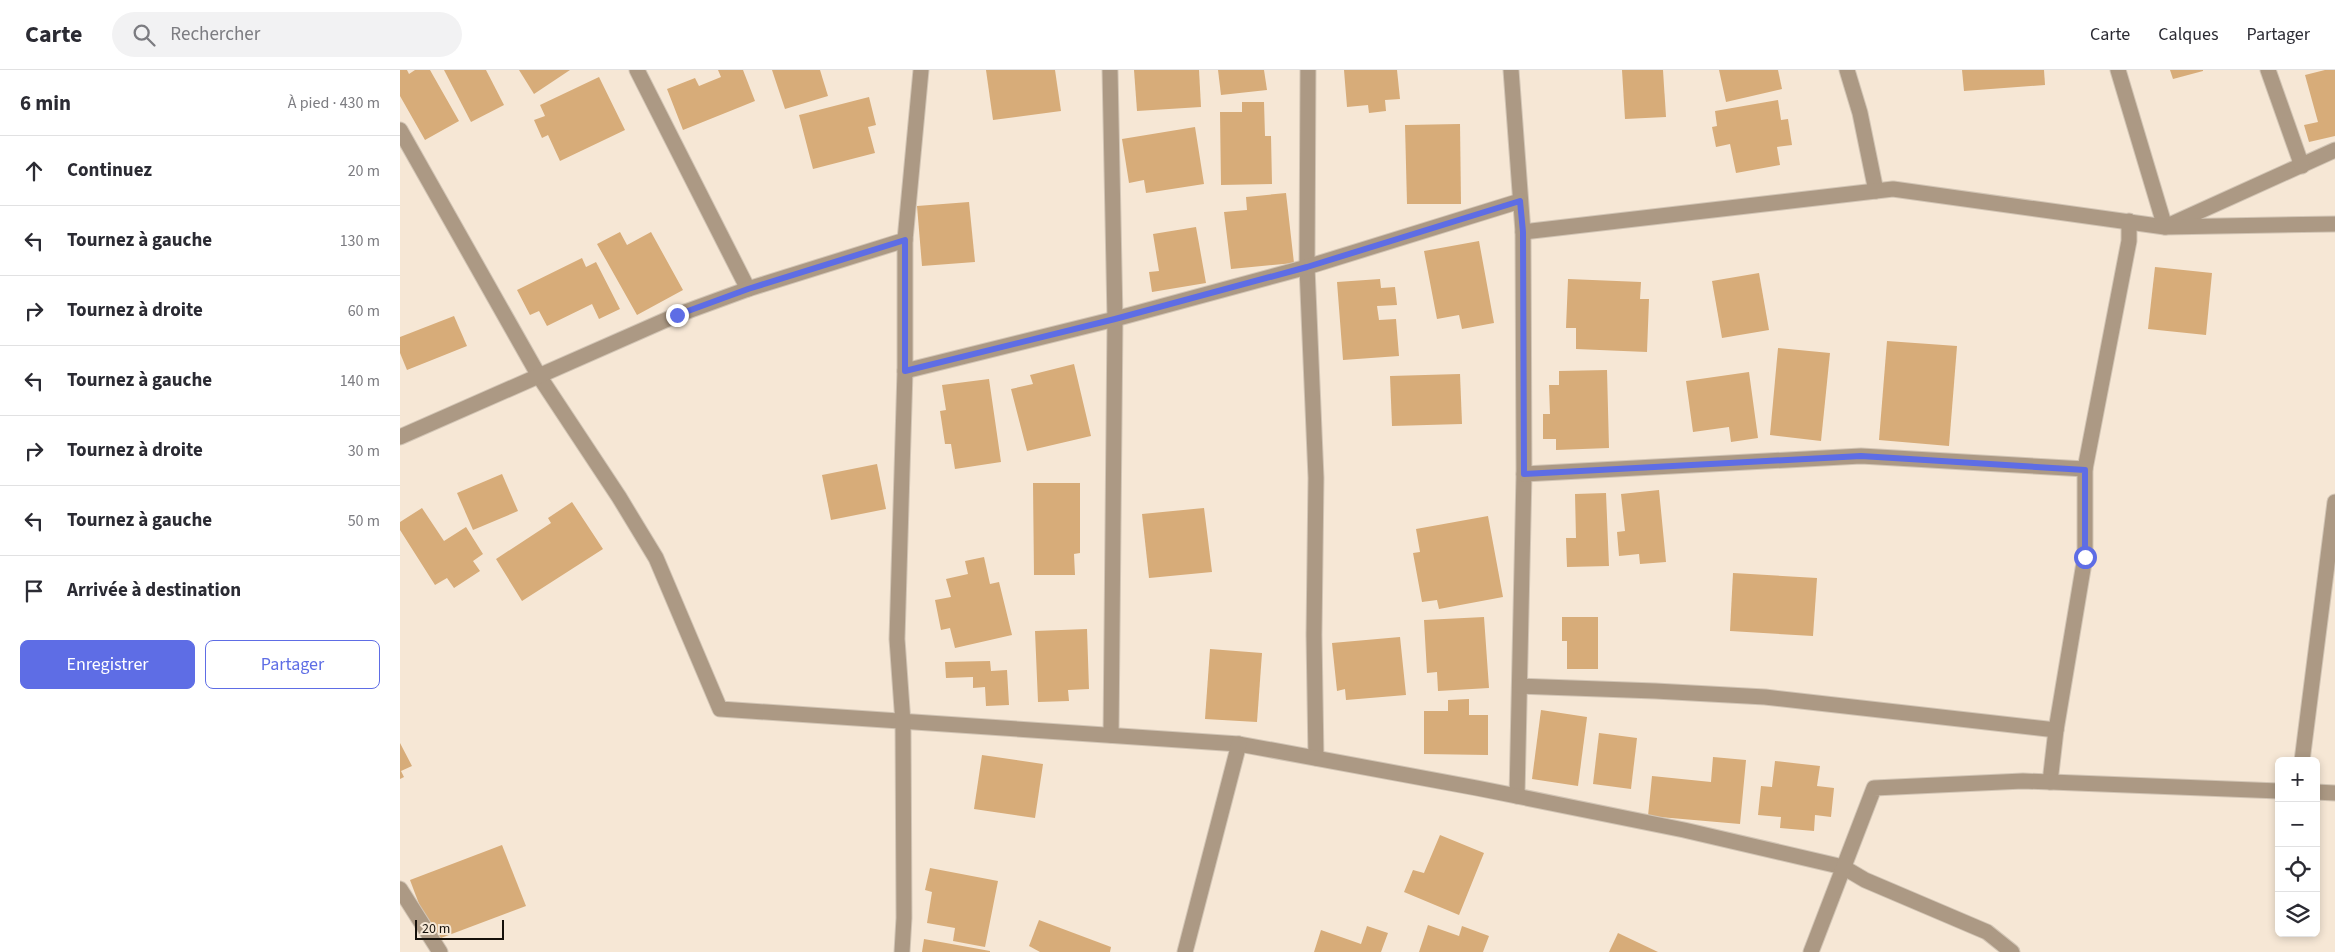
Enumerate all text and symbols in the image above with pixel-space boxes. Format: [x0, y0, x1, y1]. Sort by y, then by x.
search box [112, 12, 462, 57]
text: Carte [25, 17, 82, 52]
icon: search [130, 21, 158, 49]
text: Rechercher [170, 21, 260, 48]
text: Carte [2090, 22, 2130, 47]
text: Calques [2158, 22, 2218, 47]
text: Partager [2246, 22, 2310, 47]
text: 6 min [20, 88, 71, 118]
text: À pied · 430 m [288, 92, 380, 114]
icon: ahead [20, 157, 48, 185]
text: Continuez [67, 157, 152, 184]
text: 20 m [348, 160, 380, 182]
icon: left [20, 227, 48, 255]
text: Tournez à gauche [67, 227, 212, 254]
text: 130 m [340, 230, 380, 252]
icon: right [20, 297, 48, 325]
text: Tournez à droite [67, 297, 203, 324]
text: 60 m [348, 300, 380, 322]
route end [666, 304, 689, 327]
icon: left [20, 367, 48, 395]
text: Tournez à gauche [67, 367, 212, 394]
text: 140 m [340, 370, 380, 392]
icon: right [20, 437, 48, 465]
text: Tournez à droite [67, 437, 203, 464]
text: 30 m [348, 440, 380, 462]
icon: left [20, 507, 48, 535]
text: Tournez à gauche [67, 507, 212, 534]
text: 50 m [348, 510, 380, 532]
route start [2074, 546, 2097, 569]
icon: arrive [20, 577, 48, 605]
text: Arrivée à destination [67, 577, 241, 604]
button: Enregistrer [20, 640, 195, 689]
button: Partager [205, 640, 380, 689]
map controls [2275, 757, 2320, 937]
button: + [2275, 757, 2320, 802]
button: − [2275, 802, 2320, 847]
button: locate [2275, 847, 2320, 892]
button: layers [2275, 892, 2320, 937]
scale bar [415, 917, 504, 940]
text: 20 m [422, 919, 450, 939]

